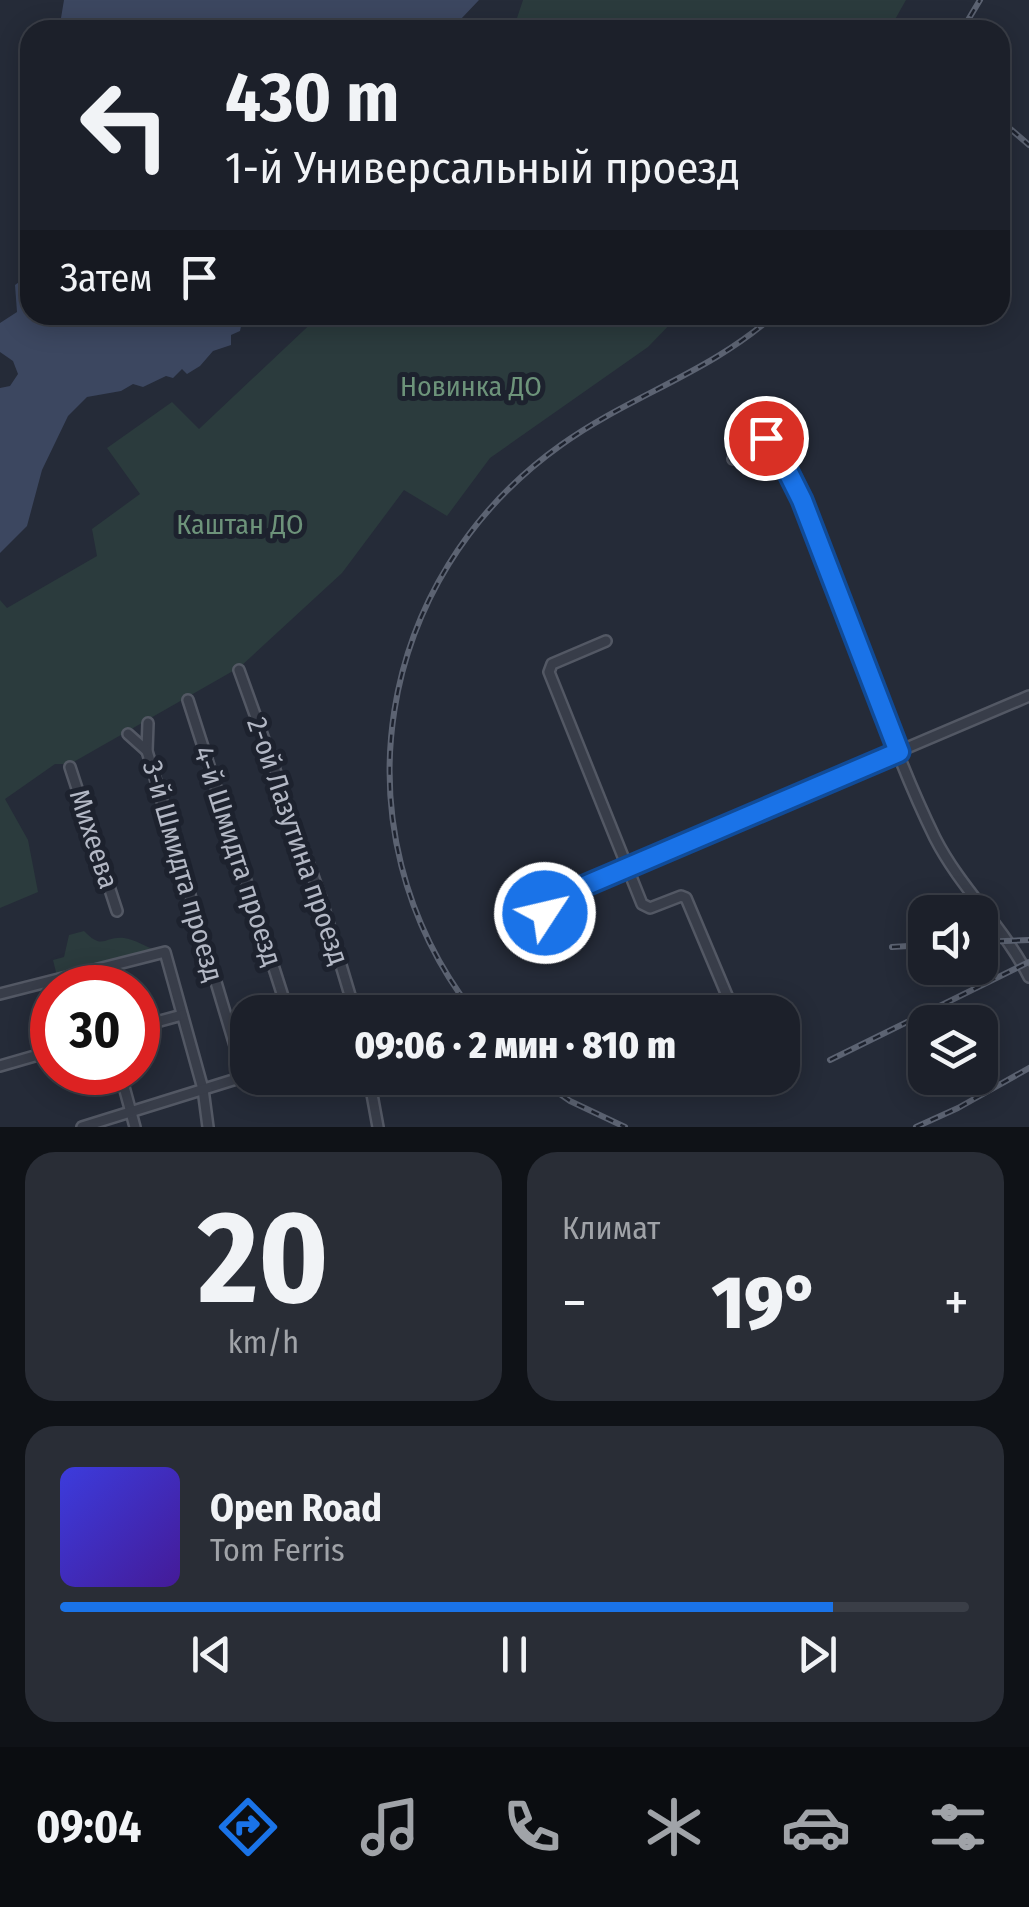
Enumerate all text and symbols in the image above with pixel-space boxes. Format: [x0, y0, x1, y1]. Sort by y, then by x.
text: 430 m [225, 56, 400, 140]
icon: left [60, 60, 190, 190]
text: 1-й Универсальный проезд [225, 141, 740, 195]
icon: arrive [172, 250, 227, 305]
text: Затем [60, 255, 152, 301]
park label: Новинка ДО [400, 370, 542, 403]
pin [724, 396, 809, 481]
icon: arrive [739, 411, 794, 466]
park label: Каштан ДО [176, 508, 304, 541]
street label: 2-ой Лазутина проезд [240, 713, 356, 969]
street label: 4-й Шмидта проезд [187, 742, 289, 970]
street label: 3-й Шмидта проезд [136, 757, 230, 985]
street label: Михеева [63, 785, 125, 893]
position arrow [493, 861, 597, 965]
map controls [908, 895, 998, 1095]
button: sound [908, 895, 998, 985]
speed limit sign: 30 [30, 965, 160, 1095]
button: layers [908, 1005, 998, 1095]
text: 09:06 · 2 мин · 810 m [354, 1022, 676, 1068]
text: 20 [198, 1180, 329, 1336]
text: Климат [562, 1209, 660, 1247]
text: 19° [712, 1258, 819, 1348]
text: − [562, 1270, 587, 1336]
text: + [944, 1270, 969, 1336]
text: km/h [228, 1323, 299, 1361]
text: Open Road [210, 1485, 382, 1531]
text: Tom Ferris [210, 1531, 345, 1569]
icon: previous [184, 1627, 239, 1682]
icon: pause [487, 1627, 542, 1682]
icon: next [790, 1627, 845, 1682]
icon: directions [213, 1792, 283, 1862]
icon: music [355, 1792, 425, 1862]
icon: phone [497, 1792, 567, 1862]
icon: climate [639, 1792, 709, 1862]
icon: car [781, 1792, 851, 1862]
icon: filters [923, 1792, 993, 1862]
text: 09:04 [36, 1800, 141, 1854]

